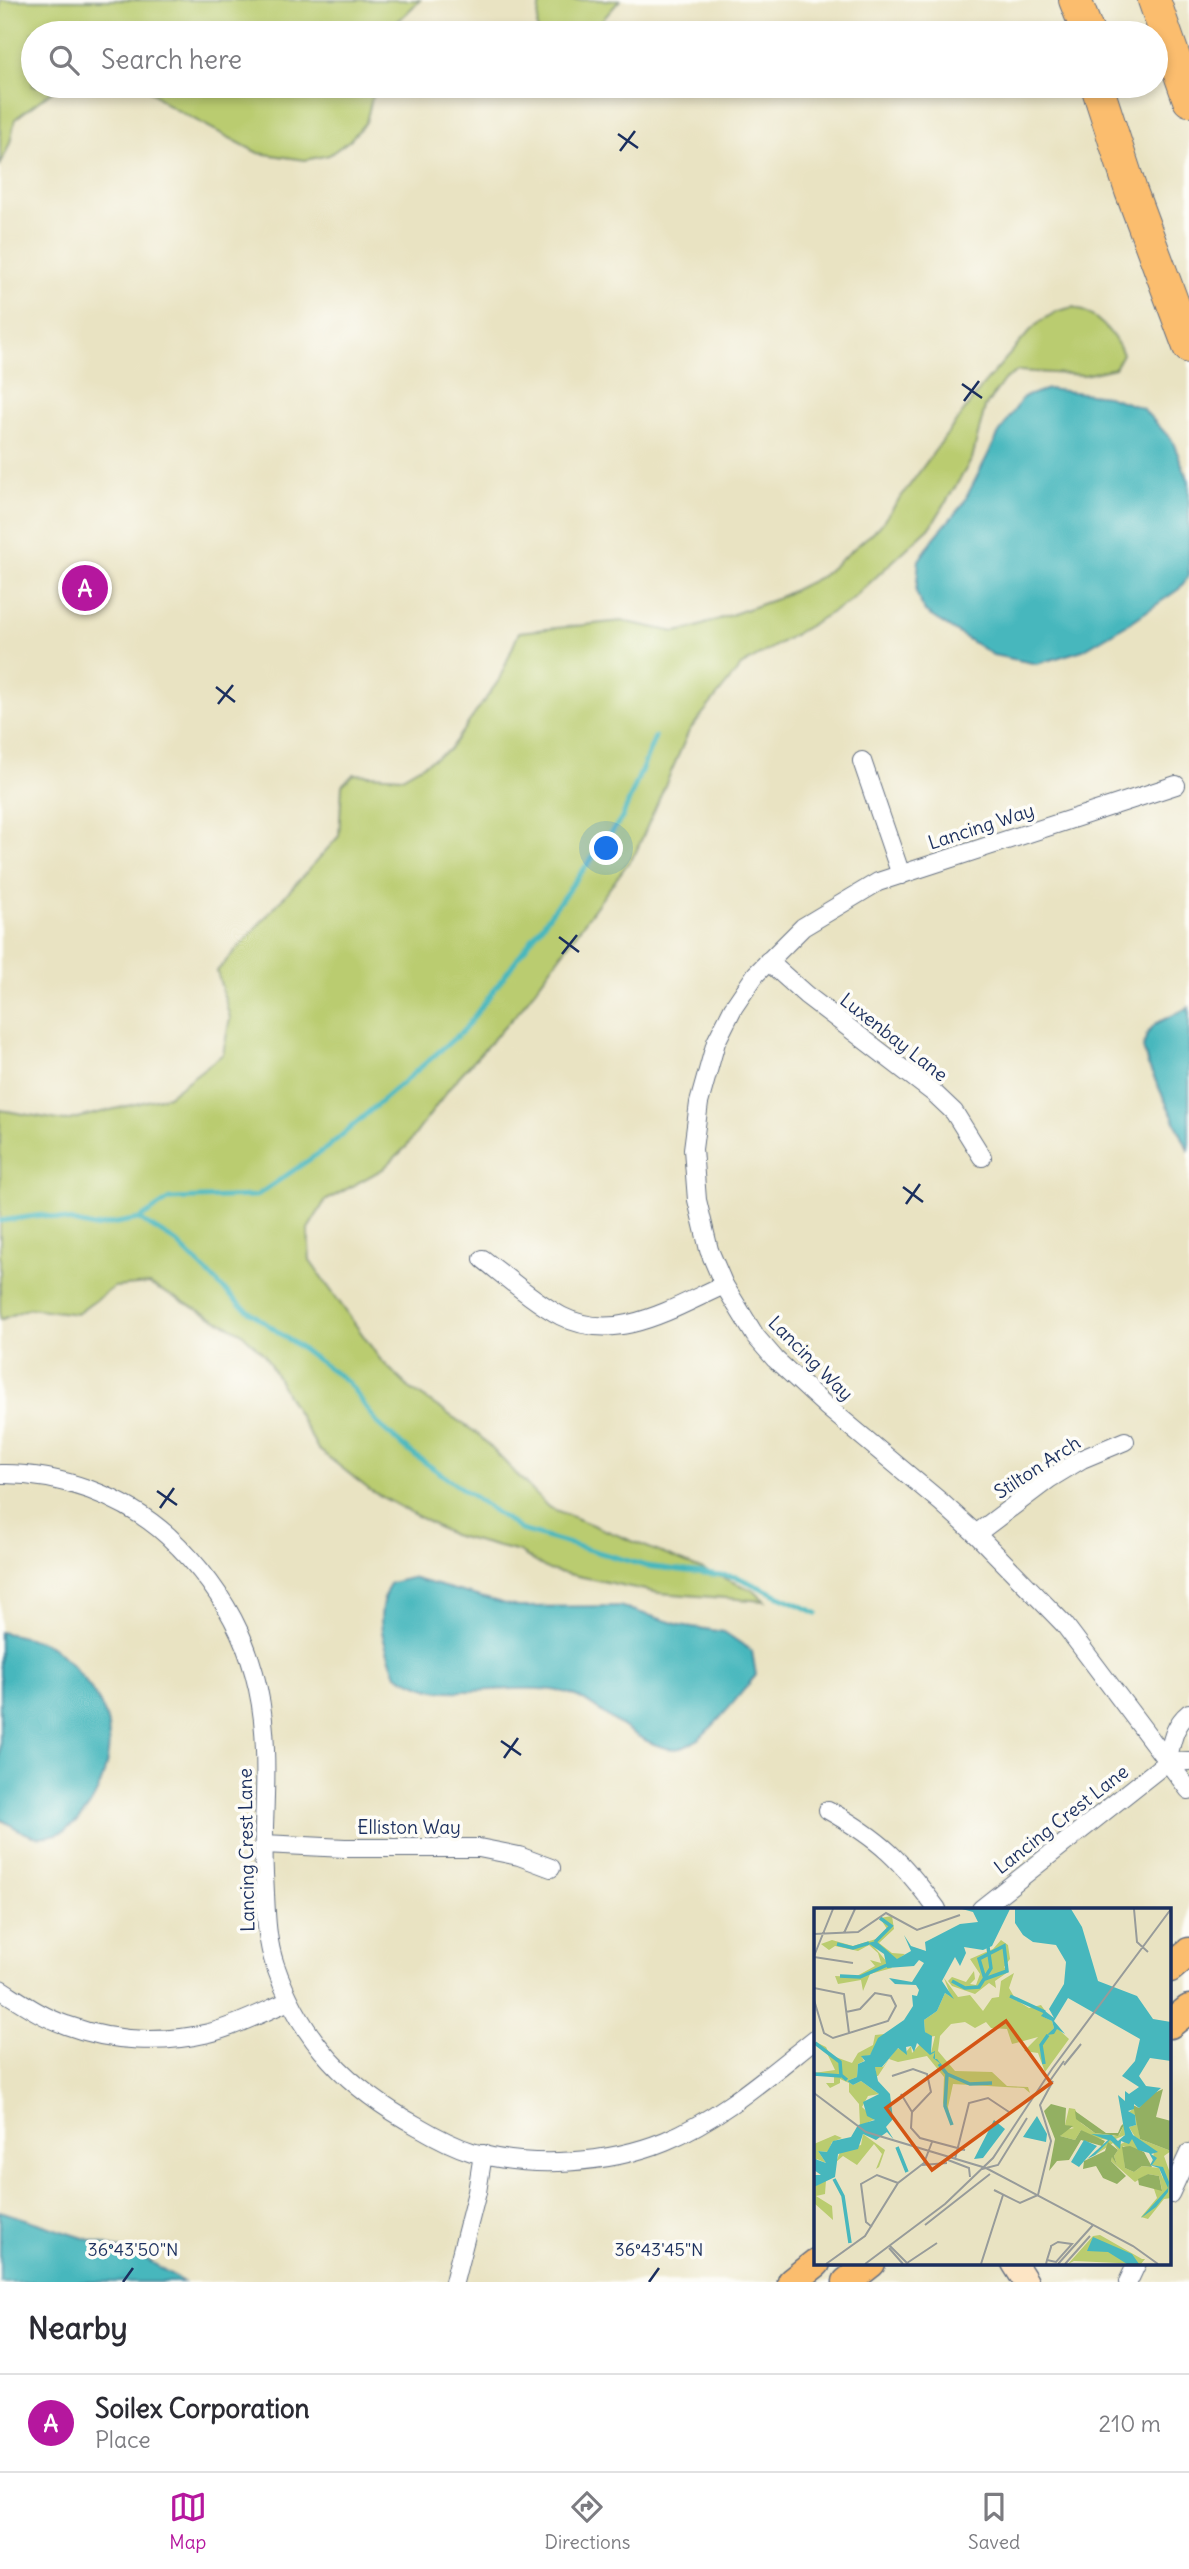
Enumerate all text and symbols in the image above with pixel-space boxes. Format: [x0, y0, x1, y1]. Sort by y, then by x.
search box [21, 21, 1168, 98]
icon: search [45, 41, 83, 79]
text: Search here [101, 43, 242, 76]
pin: A [62, 562, 108, 614]
street label: Lancing Way [925, 798, 1037, 854]
your location [589, 831, 623, 865]
street label: Luxenbay Lane [835, 988, 953, 1086]
street label: Lancing Way [764, 1311, 858, 1405]
street label: Stilton Arch [989, 1430, 1085, 1504]
street label: Lancing Crest Lane [989, 1759, 1133, 1879]
street label: Lancing Crest Lane [233, 1768, 259, 1932]
street label: Elliston Way [357, 1815, 461, 1839]
inset map [814, 1908, 1172, 2264]
text: 36°43'50"N [87, 2238, 179, 2261]
text: 36°43'45"N [614, 2238, 704, 2261]
text: Nearby [28, 2309, 128, 2347]
text: Soilex Corporation [95, 2392, 310, 2425]
text: A [44, 2409, 58, 2438]
text: 210 m [1098, 2409, 1161, 2438]
text: Place [95, 2425, 151, 2454]
tab: Map [169, 2488, 207, 2554]
tab: Directions [545, 2488, 630, 2554]
tab: Saved [968, 2488, 1020, 2554]

